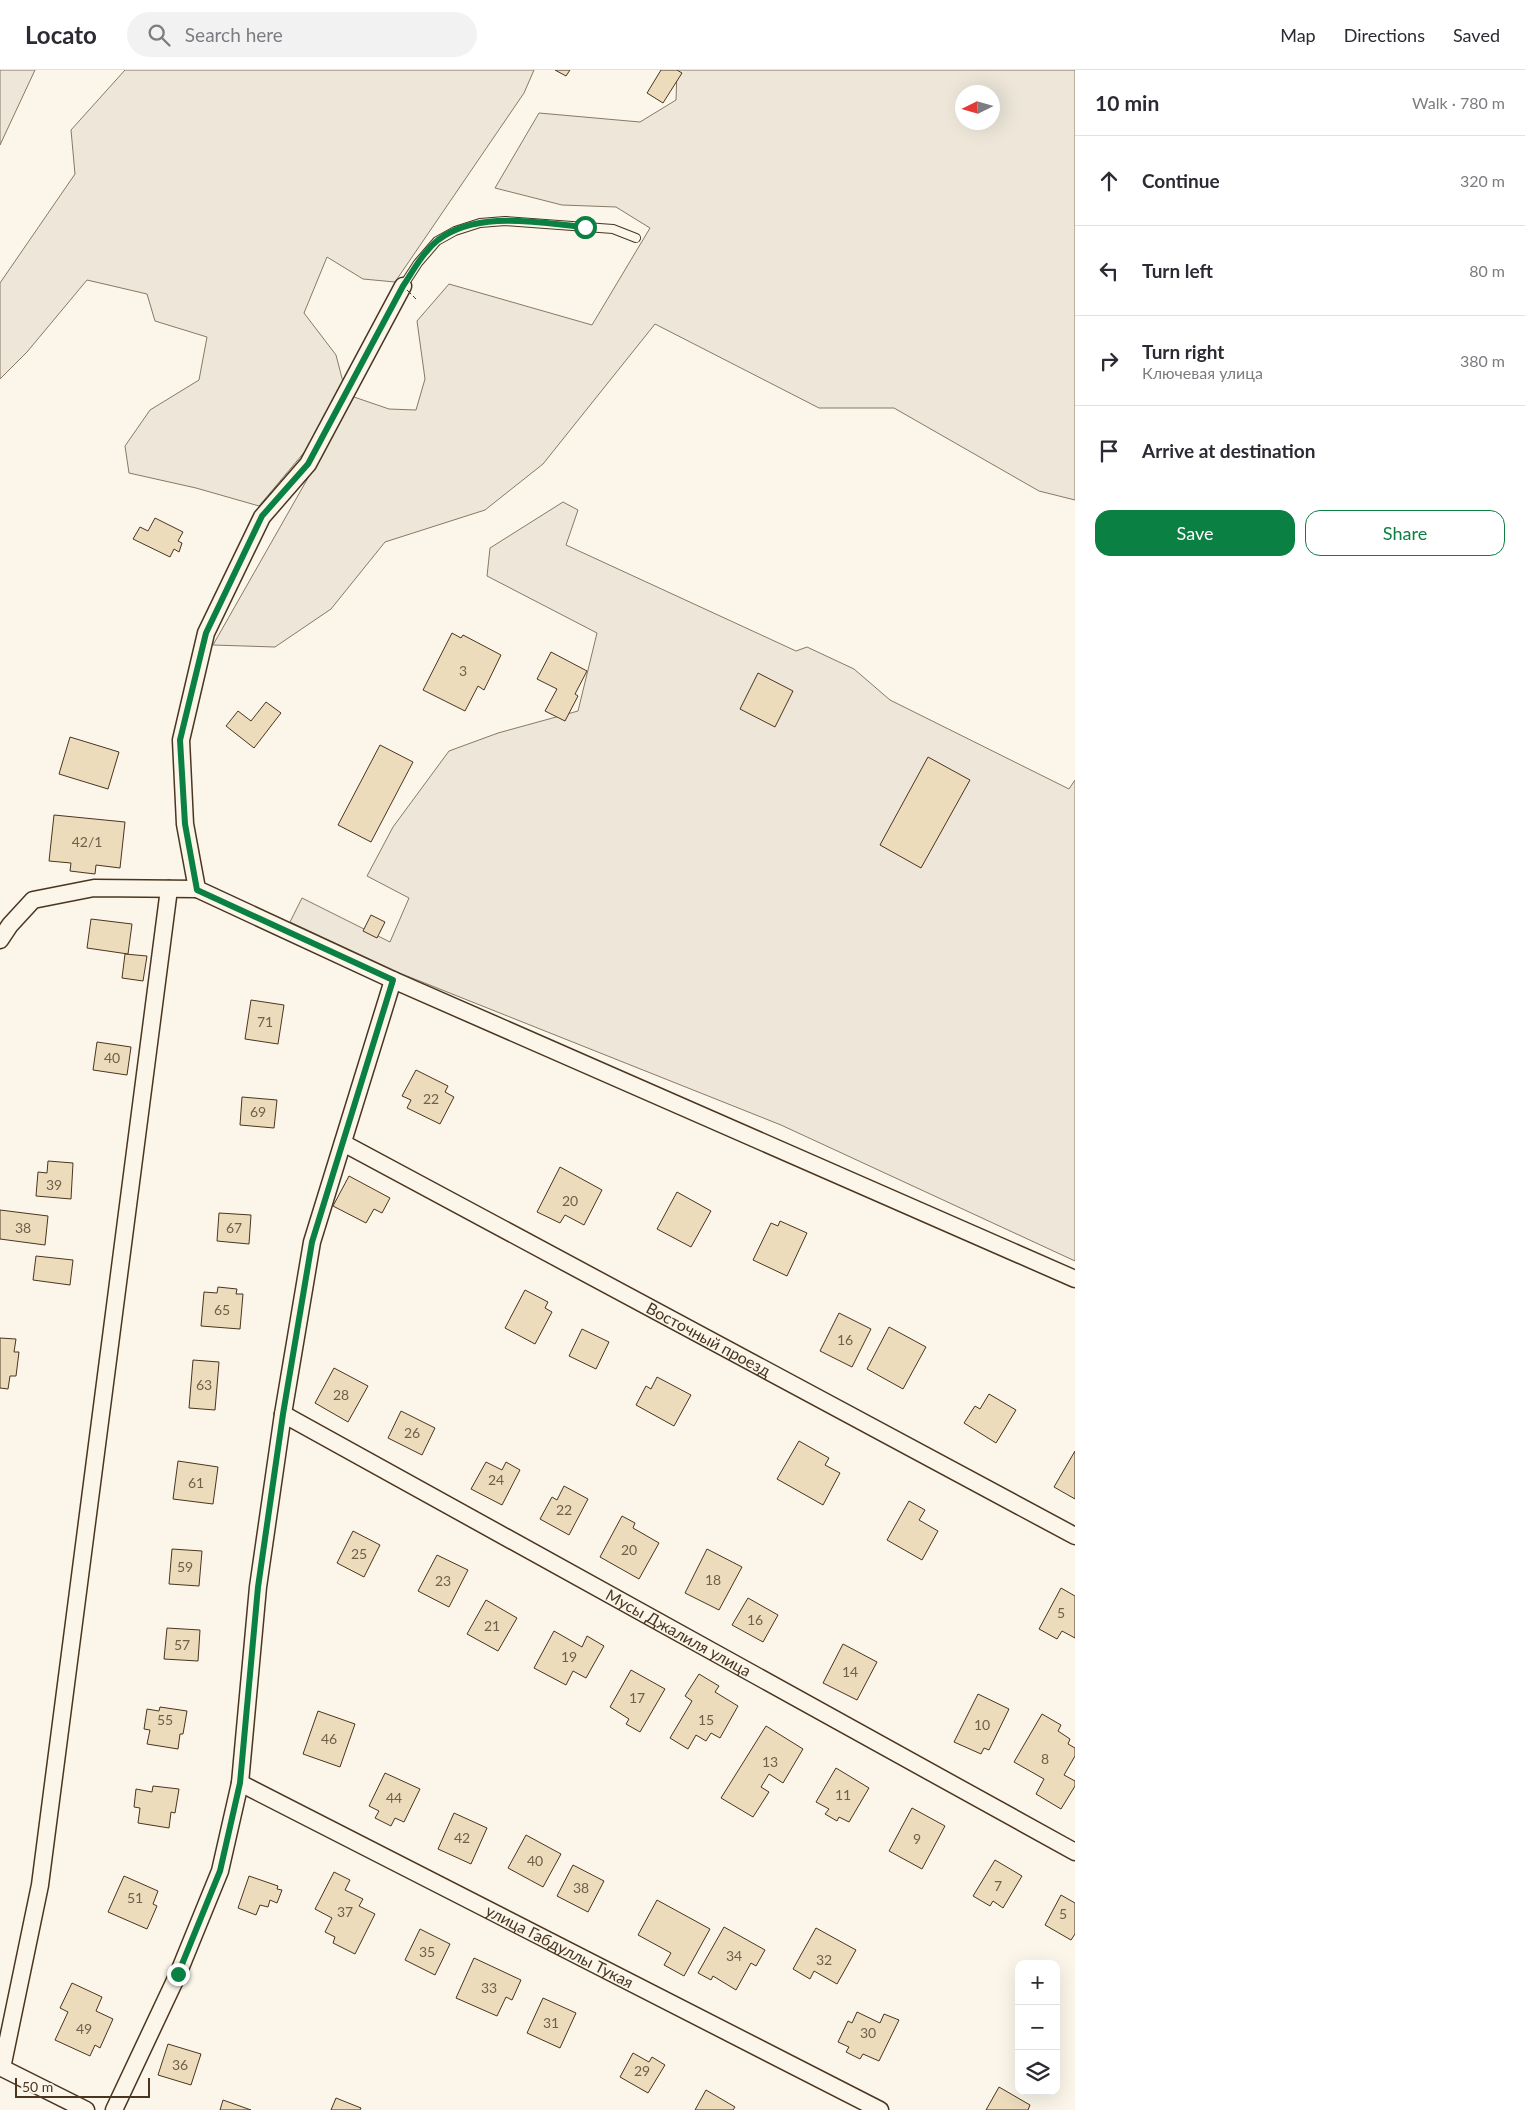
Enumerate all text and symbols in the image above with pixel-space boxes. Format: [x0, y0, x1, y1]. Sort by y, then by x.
search box [127, 12, 477, 57]
text: Locato [25, 20, 97, 49]
icon: search [145, 21, 173, 49]
text: Search here [185, 23, 283, 46]
text: Map [1280, 24, 1316, 46]
text: Directions [1344, 24, 1425, 46]
text: Saved [1453, 24, 1500, 46]
north arrow [955, 85, 1000, 130]
text: 10 min [1095, 90, 1159, 115]
text: Walk · 780 m [1412, 93, 1505, 112]
icon: ahead [1095, 167, 1123, 195]
text: Continue [1142, 169, 1220, 192]
text: 320 m [1460, 171, 1505, 190]
route start [574, 216, 597, 239]
icon: left [1095, 257, 1123, 285]
text: Turn left [1142, 259, 1213, 282]
text: 80 m [1469, 261, 1505, 280]
text: Turn right [1142, 340, 1224, 363]
icon: right [1095, 347, 1123, 375]
text: 380 m [1460, 351, 1505, 370]
text: Ключевая улица [1142, 363, 1263, 382]
icon: arrive [1095, 437, 1123, 465]
text: Arrive at destination [1142, 439, 1315, 462]
button: Save [1095, 510, 1295, 556]
button: Share [1305, 510, 1505, 556]
house number: 3 [459, 662, 467, 679]
house number: 42/1 [72, 833, 102, 850]
house number: 71 [257, 1013, 273, 1030]
house number: 40 [104, 1049, 120, 1066]
house number: 22 [423, 1090, 439, 1107]
house number: 69 [250, 1103, 266, 1120]
house number: 39 [46, 1176, 62, 1193]
house number: 20 [562, 1192, 578, 1209]
house number: 38 [15, 1219, 31, 1236]
house number: 67 [226, 1219, 242, 1236]
street label: Восточный проезд [643, 1298, 774, 1380]
house number: 65 [214, 1301, 230, 1318]
house number: 16 [837, 1331, 853, 1348]
house number: 63 [196, 1376, 212, 1393]
house number: 28 [333, 1386, 349, 1403]
house number: 26 [404, 1424, 420, 1441]
house number: 24 [488, 1471, 504, 1488]
house number: 61 [188, 1474, 204, 1491]
house number: 22 [556, 1501, 572, 1518]
house number: 20 [621, 1541, 637, 1558]
house number: 25 [351, 1545, 367, 1562]
house number: 59 [177, 1558, 193, 1575]
house number: 18 [705, 1571, 721, 1588]
house number: 23 [435, 1572, 451, 1589]
street label: Мусы Джалиля улица [603, 1585, 755, 1680]
house number: 5 [1057, 1604, 1065, 1621]
house number: 16 [747, 1611, 763, 1628]
house number: 21 [484, 1617, 500, 1634]
house number: 57 [174, 1636, 190, 1653]
house number: 19 [561, 1648, 577, 1665]
house number: 14 [842, 1663, 858, 1680]
house number: 17 [629, 1689, 645, 1706]
house number: 55 [157, 1711, 173, 1728]
house number: 15 [698, 1711, 714, 1728]
house number: 10 [974, 1716, 990, 1733]
house number: 46 [321, 1730, 337, 1747]
house number: 8 [1041, 1750, 1049, 1767]
house number: 13 [762, 1753, 778, 1770]
house number: 11 [835, 1786, 851, 1803]
house number: 44 [386, 1789, 402, 1806]
house number: 42 [454, 1829, 470, 1846]
house number: 9 [913, 1830, 921, 1847]
house number: 40 [527, 1852, 543, 1869]
house number: 7 [994, 1877, 1002, 1894]
house number: 38 [573, 1879, 589, 1896]
house number: 51 [127, 1889, 143, 1906]
street label: улица Габдуллы Тукая [483, 1900, 637, 1991]
house number: 37 [337, 1903, 353, 1920]
house number: 5 [1059, 1905, 1067, 1922]
house number: 35 [419, 1943, 435, 1960]
house number: 34 [726, 1947, 742, 1964]
house number: 32 [816, 1951, 832, 1968]
map controls [1015, 1960, 1060, 2095]
button: + [1015, 1960, 1060, 2005]
route end [167, 1963, 190, 1986]
house number: 33 [481, 1979, 497, 1996]
button: − [1015, 2005, 1060, 2050]
house number: 31 [543, 2014, 559, 2031]
house number: 49 [76, 2020, 92, 2037]
house number: 30 [860, 2024, 876, 2041]
button: layers [1015, 2050, 1060, 2095]
house number: 36 [172, 2056, 188, 2073]
house number: 29 [634, 2062, 650, 2079]
scale bar [15, 2075, 150, 2098]
text: 50 m [22, 2078, 53, 2095]

